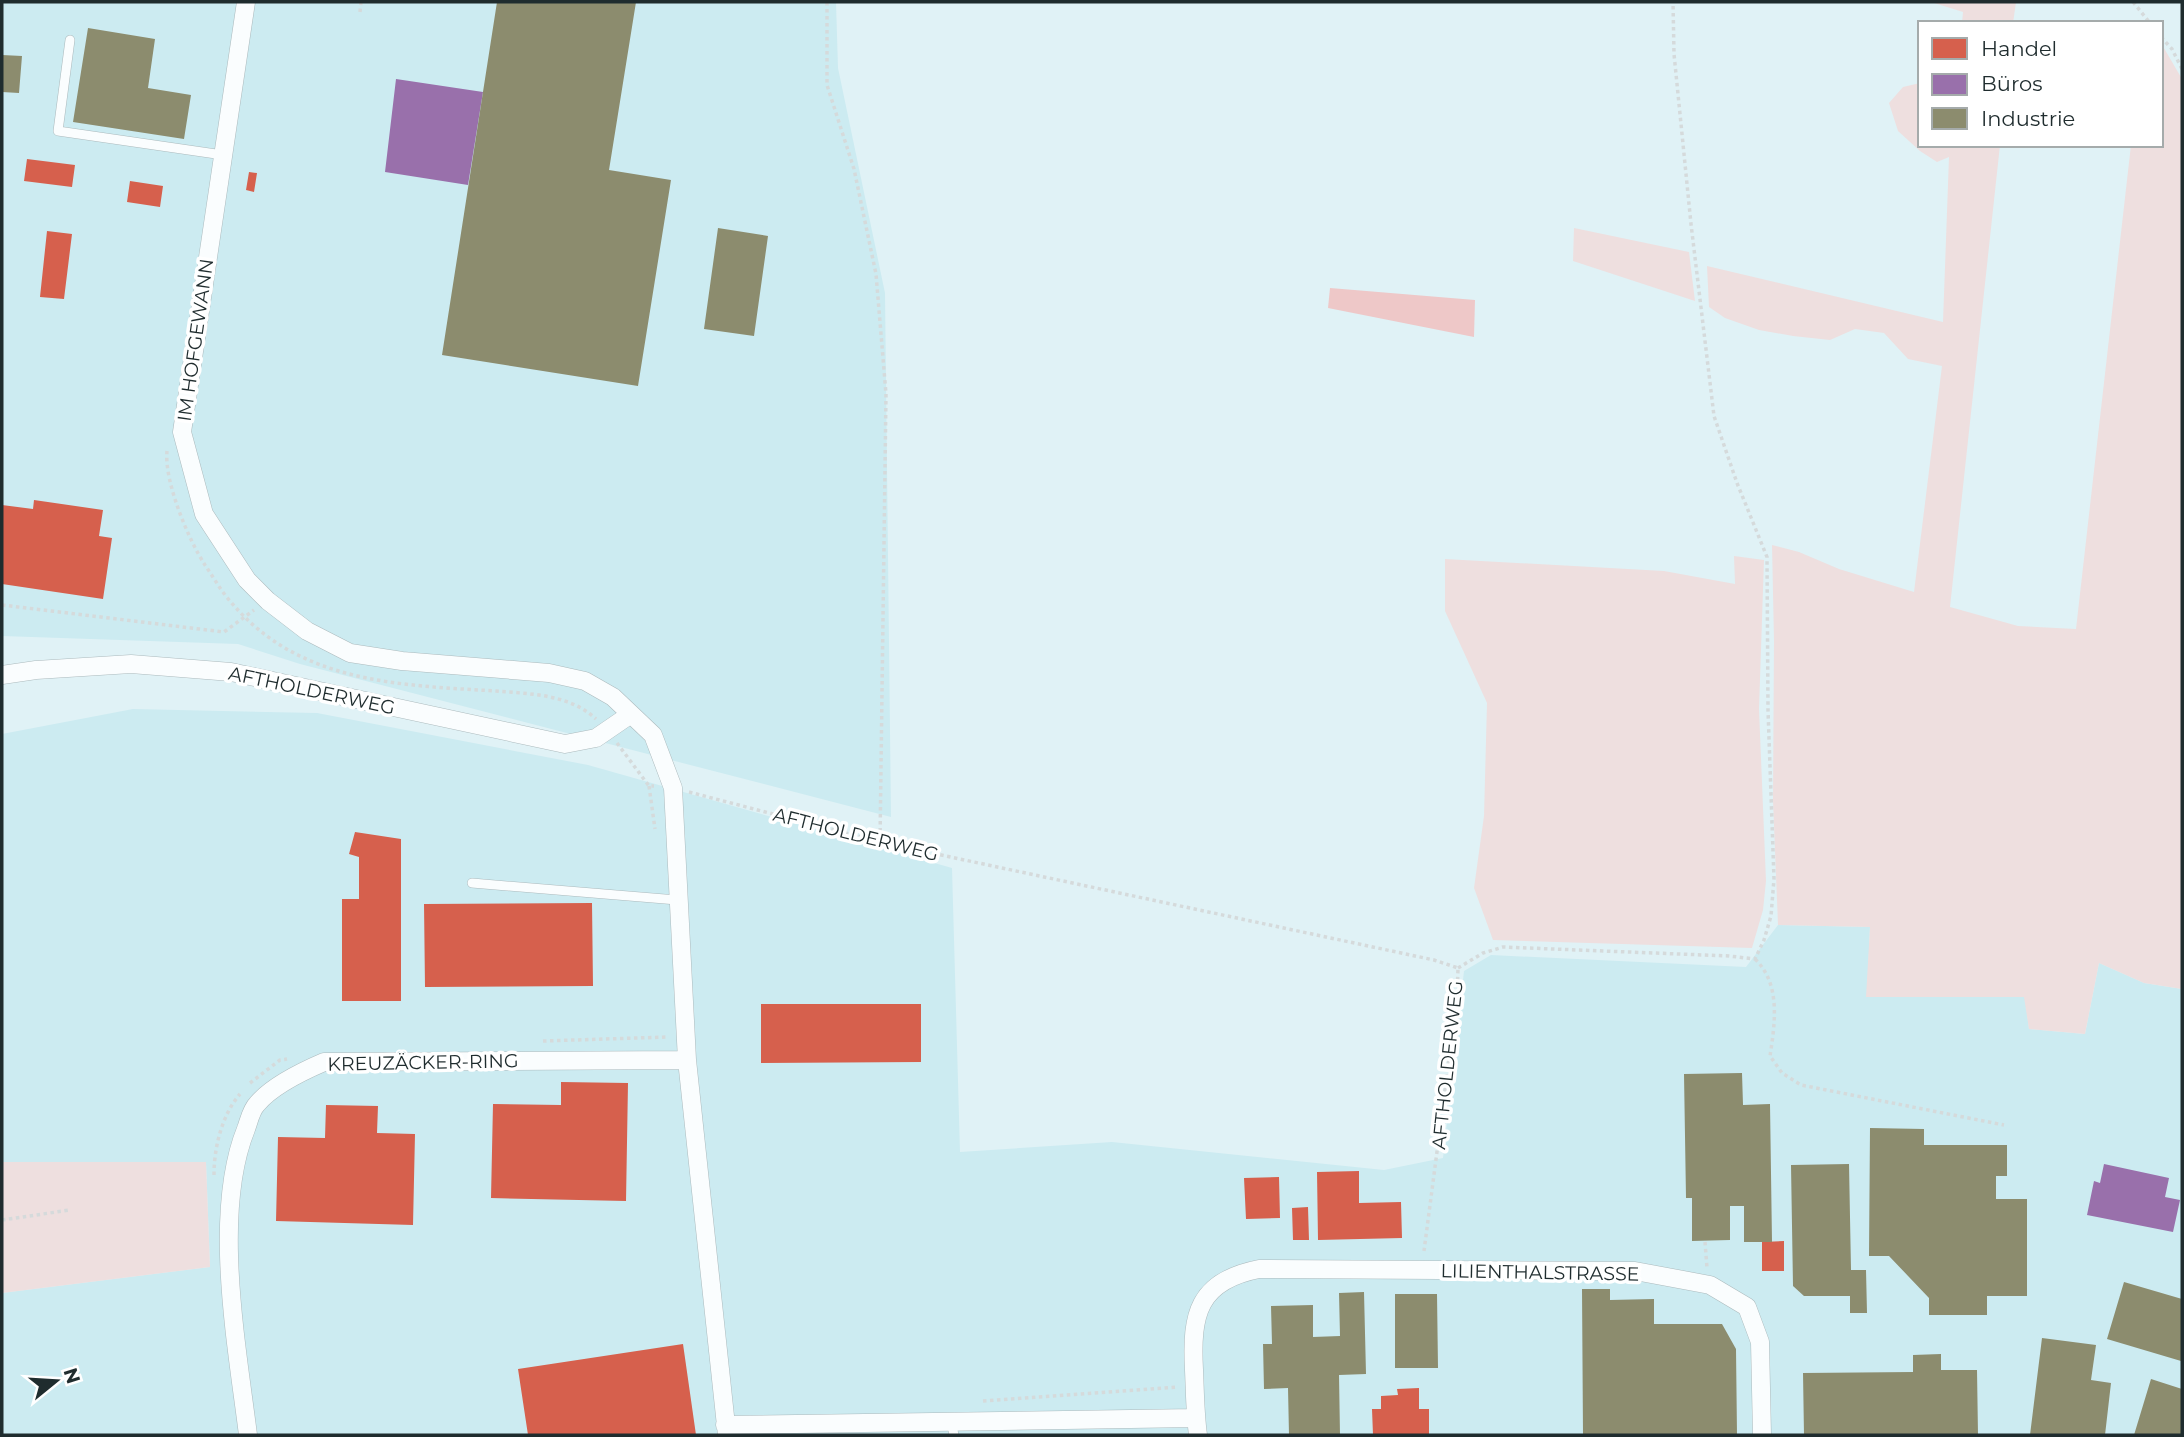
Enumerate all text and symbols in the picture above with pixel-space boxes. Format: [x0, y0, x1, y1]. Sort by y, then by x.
legend [1918, 21, 2163, 147]
text: Handel [1981, 36, 2057, 61]
text: Büros [1981, 71, 2043, 96]
text: Industrie [1981, 106, 2075, 131]
street label: IM HOFGEWANN [173, 257, 218, 423]
street label: AFTHOLDERWEG [227, 662, 397, 719]
street label: AFTHOLDERWEG [771, 803, 941, 866]
street label: AFTHOLDERWEG [1427, 980, 1468, 1151]
street label: KREUZÄCKER-RING [327, 1049, 519, 1076]
street label: LILIENTHALSTRASSE [1440, 1259, 1640, 1286]
north arrow [21, 1346, 91, 1416]
text: N [58, 1365, 85, 1387]

